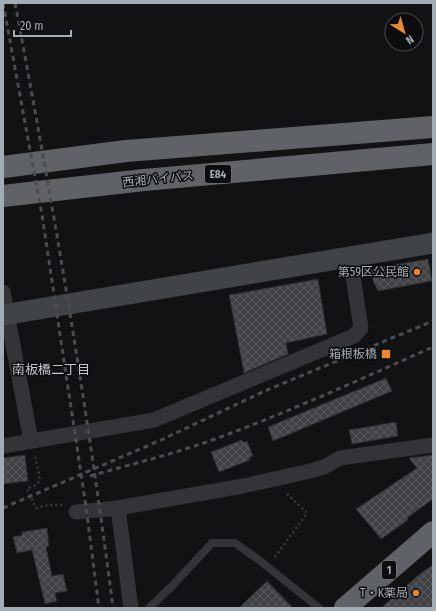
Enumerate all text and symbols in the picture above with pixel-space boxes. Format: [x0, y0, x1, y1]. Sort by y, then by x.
scale bar [14, 12, 71, 38]
north arrow [384, 12, 424, 52]
text: 20 m [20, 19, 44, 33]
text: N [403, 32, 416, 47]
road number: E84 [205, 165, 231, 183]
street label: 西湘バイパス [122, 168, 194, 190]
place label: 第59区公民館 [338, 265, 409, 279]
marker: 第59区公民館 [412, 267, 422, 277]
place label: 箱根板橋 [329, 347, 377, 361]
marker: 箱根板橋 [380, 348, 392, 360]
district label: 南板橋二丁目 [12, 362, 90, 377]
road number: 1 [382, 561, 396, 579]
place label: T・K薬局 [360, 586, 408, 600]
marker: T・K薬局 [411, 588, 421, 598]

